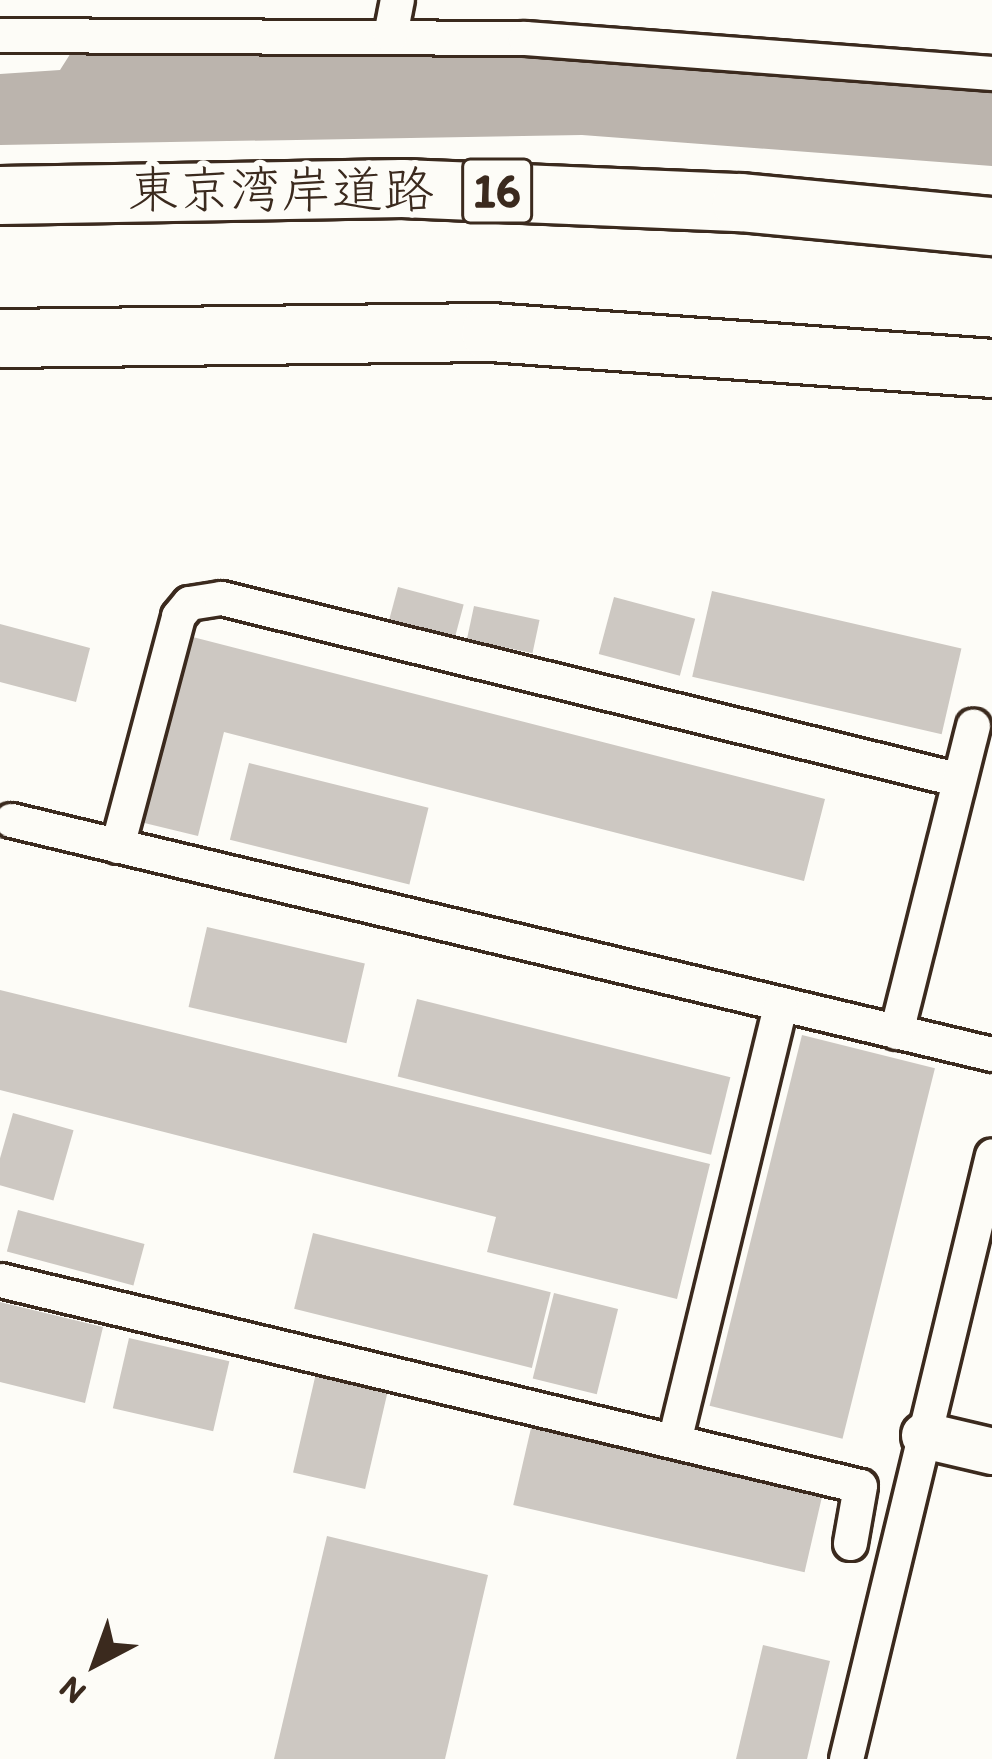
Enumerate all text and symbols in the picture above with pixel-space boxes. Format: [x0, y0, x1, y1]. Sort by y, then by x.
road number: 16 [461, 149, 533, 233]
street label: 東京湾岸道路 [128, 159, 434, 221]
north arrow [36, 1603, 156, 1723]
text: N [51, 1669, 93, 1713]

